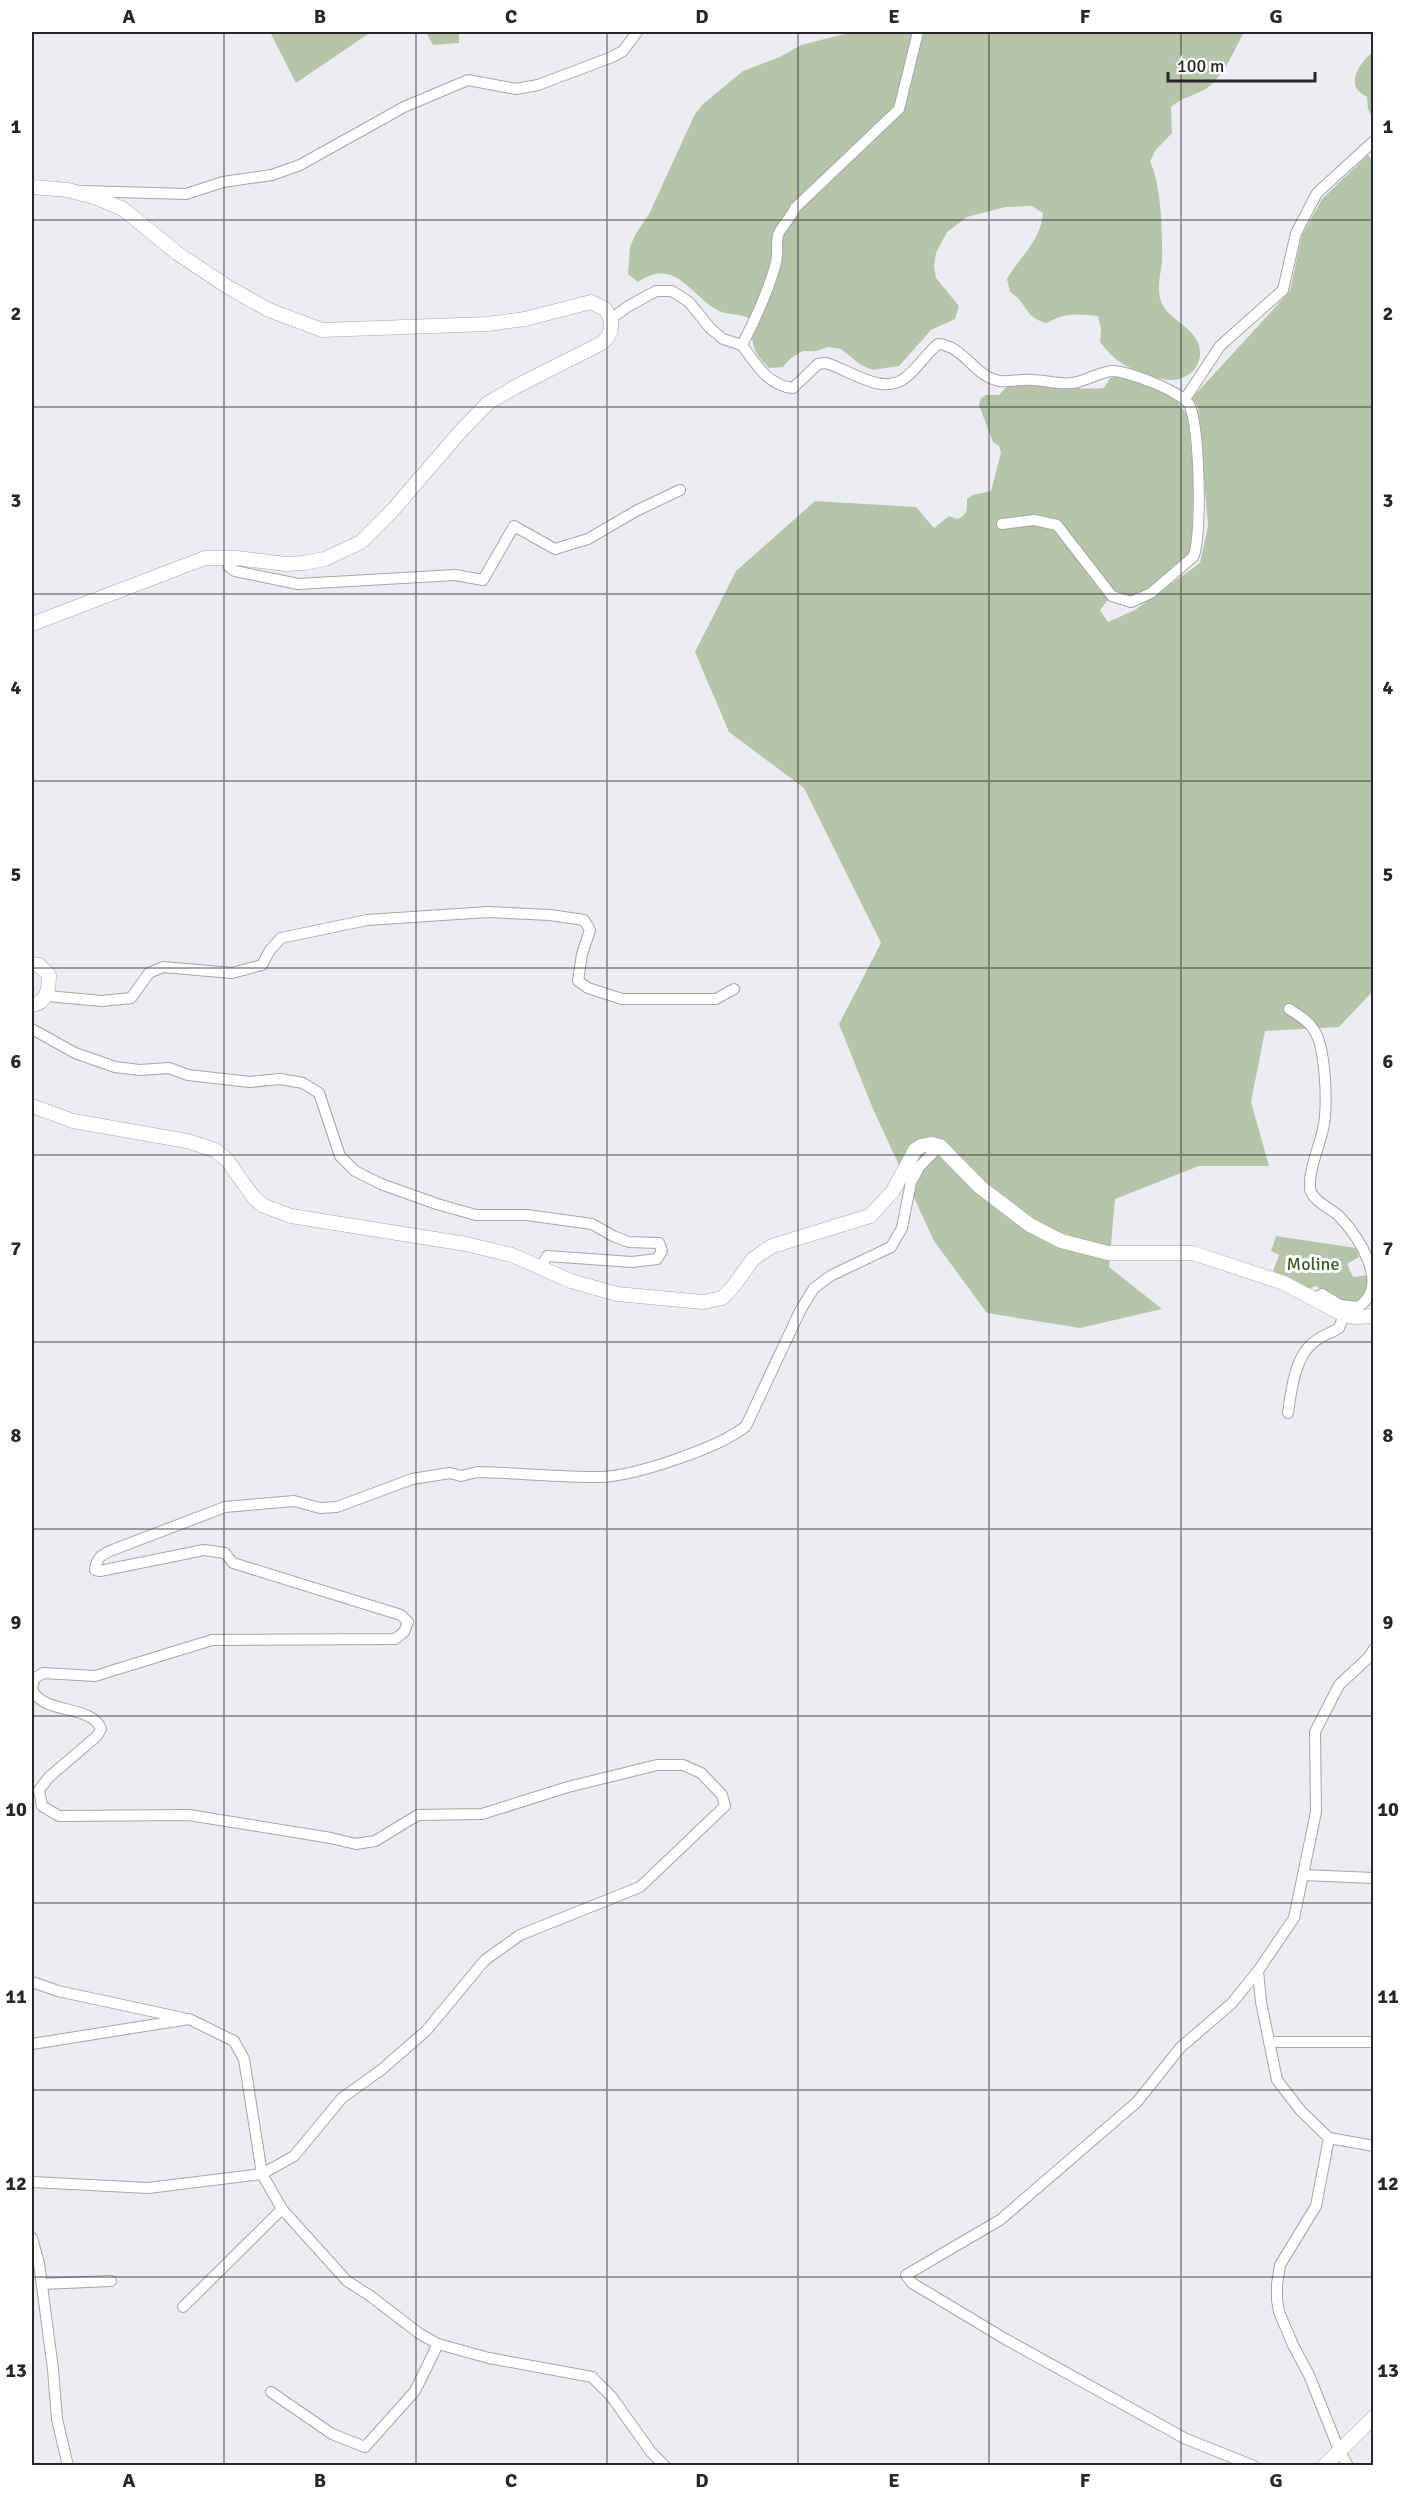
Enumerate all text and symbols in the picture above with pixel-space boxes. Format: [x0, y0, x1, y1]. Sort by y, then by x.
text: A [123, 4, 136, 29]
text: B [314, 4, 326, 29]
text: C [505, 4, 517, 29]
text: D [695, 4, 709, 29]
text: E [888, 4, 900, 29]
text: F [1080, 4, 1091, 29]
text: G [1269, 4, 1283, 29]
scale bar [1168, 45, 1315, 83]
text: 100 m [1177, 55, 1224, 77]
text: 1 [11, 114, 22, 139]
text: 1 [1383, 114, 1394, 139]
text: 2 [11, 301, 21, 326]
text: 2 [1383, 301, 1393, 326]
text: 3 [11, 488, 21, 513]
text: 3 [1383, 488, 1393, 513]
text: 4 [11, 675, 22, 700]
text: 4 [1383, 675, 1394, 700]
text: 5 [11, 862, 21, 887]
text: 5 [1383, 862, 1393, 887]
text: 6 [11, 1049, 22, 1074]
text: 6 [1383, 1049, 1394, 1074]
text: 7 [11, 1236, 22, 1261]
text: 7 [1383, 1236, 1394, 1261]
park label: Moline [1287, 1253, 1339, 1275]
text: 8 [11, 1423, 22, 1448]
text: 8 [1383, 1423, 1394, 1448]
text: 9 [11, 1610, 22, 1635]
text: 9 [1383, 1610, 1394, 1635]
text: 10 [5, 1797, 27, 1822]
text: 10 [1377, 1797, 1399, 1822]
text: 11 [5, 1984, 27, 2009]
text: 11 [1377, 1984, 1399, 2009]
text: 12 [5, 2171, 27, 2196]
text: 12 [1377, 2171, 1399, 2196]
text: 13 [5, 2358, 27, 2383]
text: 13 [1377, 2358, 1399, 2383]
text: A [123, 2468, 136, 2493]
text: B [314, 2468, 326, 2493]
text: C [505, 2468, 517, 2493]
text: D [695, 2468, 709, 2493]
text: E [888, 2468, 900, 2493]
text: F [1080, 2468, 1091, 2493]
text: G [1269, 2468, 1283, 2493]

